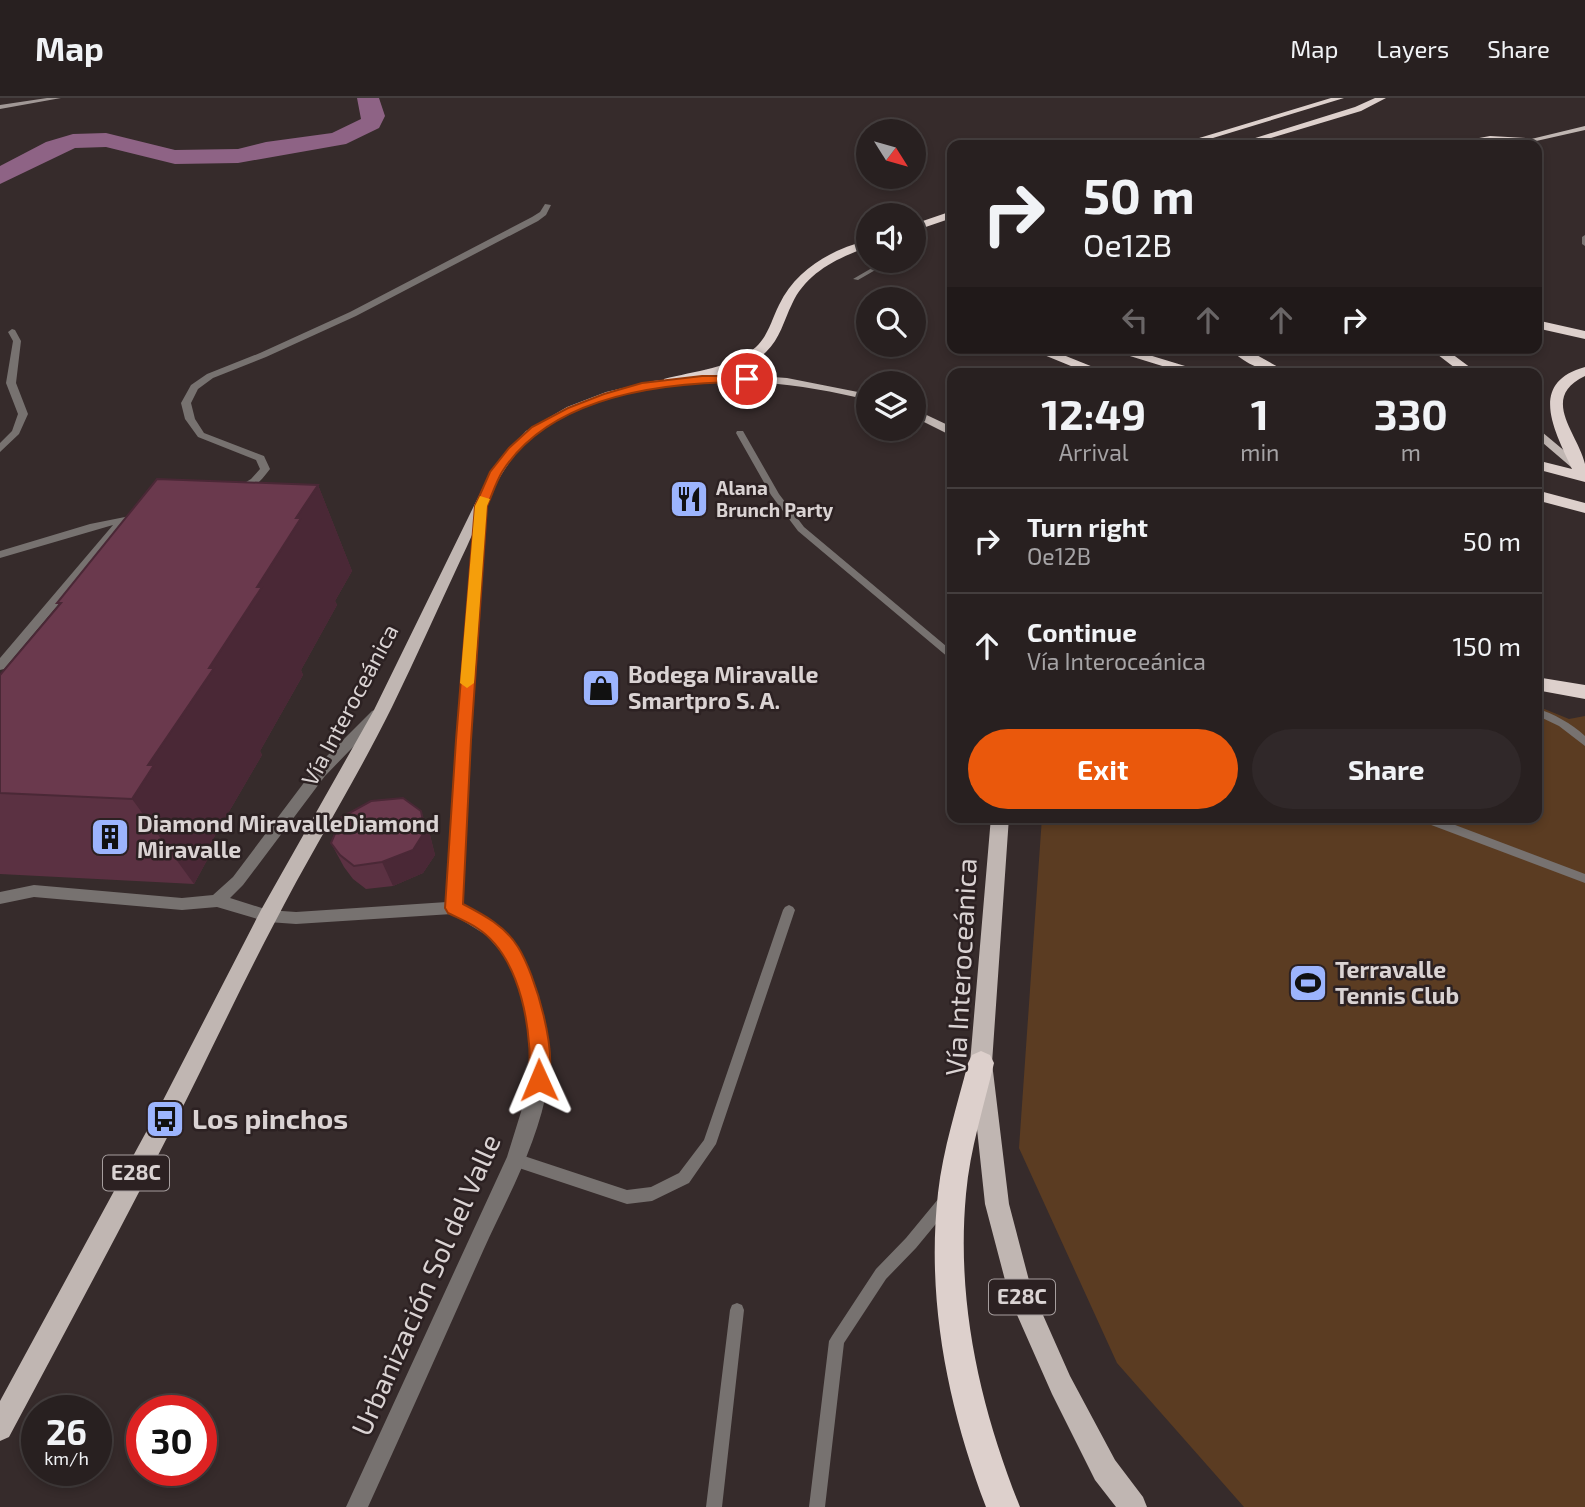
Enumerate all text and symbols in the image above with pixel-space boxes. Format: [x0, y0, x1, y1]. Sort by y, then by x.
text: Map [35, 28, 104, 68]
text: Map [1290, 34, 1338, 63]
text: Layers [1376, 34, 1449, 63]
text: Share [1487, 34, 1550, 63]
north arrow [856, 119, 926, 189]
map controls [856, 119, 926, 441]
text: 50 m [1083, 165, 1195, 224]
icon: right [968, 168, 1059, 259]
button: sound [856, 203, 926, 273]
text: Oe12B [1083, 225, 1172, 263]
button: search [856, 287, 926, 357]
icon: left [1116, 301, 1154, 339]
icon: ahead [1189, 301, 1227, 339]
icon: ahead [1262, 301, 1300, 339]
icon: right [1335, 301, 1373, 339]
pin [717, 349, 777, 409]
icon: arrive [728, 360, 766, 398]
button: layers [856, 371, 926, 441]
text: 12:49 [1041, 388, 1146, 438]
text: 1 [1251, 388, 1269, 438]
text: 330 [1374, 388, 1448, 438]
text: Arrival [1059, 438, 1129, 466]
text: min [1240, 438, 1279, 466]
text: m [1401, 438, 1421, 466]
place label: Alana Brunch Party [716, 476, 834, 522]
restaurant icon: Alana Brunch Party [668, 478, 710, 520]
text: Turn right [1027, 511, 1148, 542]
icon: right [968, 522, 1006, 560]
text: 50 m [1463, 525, 1521, 556]
text: Oe12B [1027, 542, 1091, 570]
text: Continue [1027, 616, 1137, 647]
street label: Vía Interoceánica [295, 619, 403, 790]
icon: ahead [968, 627, 1006, 665]
text: 150 m [1452, 630, 1521, 661]
text: Vía Interoceánica [1027, 647, 1206, 675]
place label: Bodega Miravalle Smartpro S. A. [628, 660, 819, 714]
shop icon: Bodega Miravalle Smartpro S. A. [580, 667, 622, 709]
button: Exit [968, 729, 1238, 809]
button: Share [1252, 729, 1521, 809]
place label: Diamond MiravalleDiamond Miravalle [137, 809, 439, 863]
building icon: Diamond MiravalleDiamond Miravalle [89, 816, 131, 858]
street label: Vía Interoceánica [937, 857, 983, 1077]
place label: Terravalle Tennis Club [1335, 955, 1459, 1009]
sports icon: Terravalle Tennis Club [1287, 962, 1329, 1004]
position arrow [502, 1043, 576, 1117]
bus stop icon: Los pinchos [144, 1098, 186, 1140]
place label: Los pinchos [192, 1101, 348, 1135]
street label: Urbanización Sol del Valle [343, 1129, 507, 1441]
road number: E28C [103, 1156, 169, 1190]
road number: E28C [989, 1280, 1055, 1314]
speed limit sign: 30 [126, 1395, 217, 1486]
text: 26 [46, 1410, 87, 1452]
text: km/h [44, 1447, 89, 1469]

